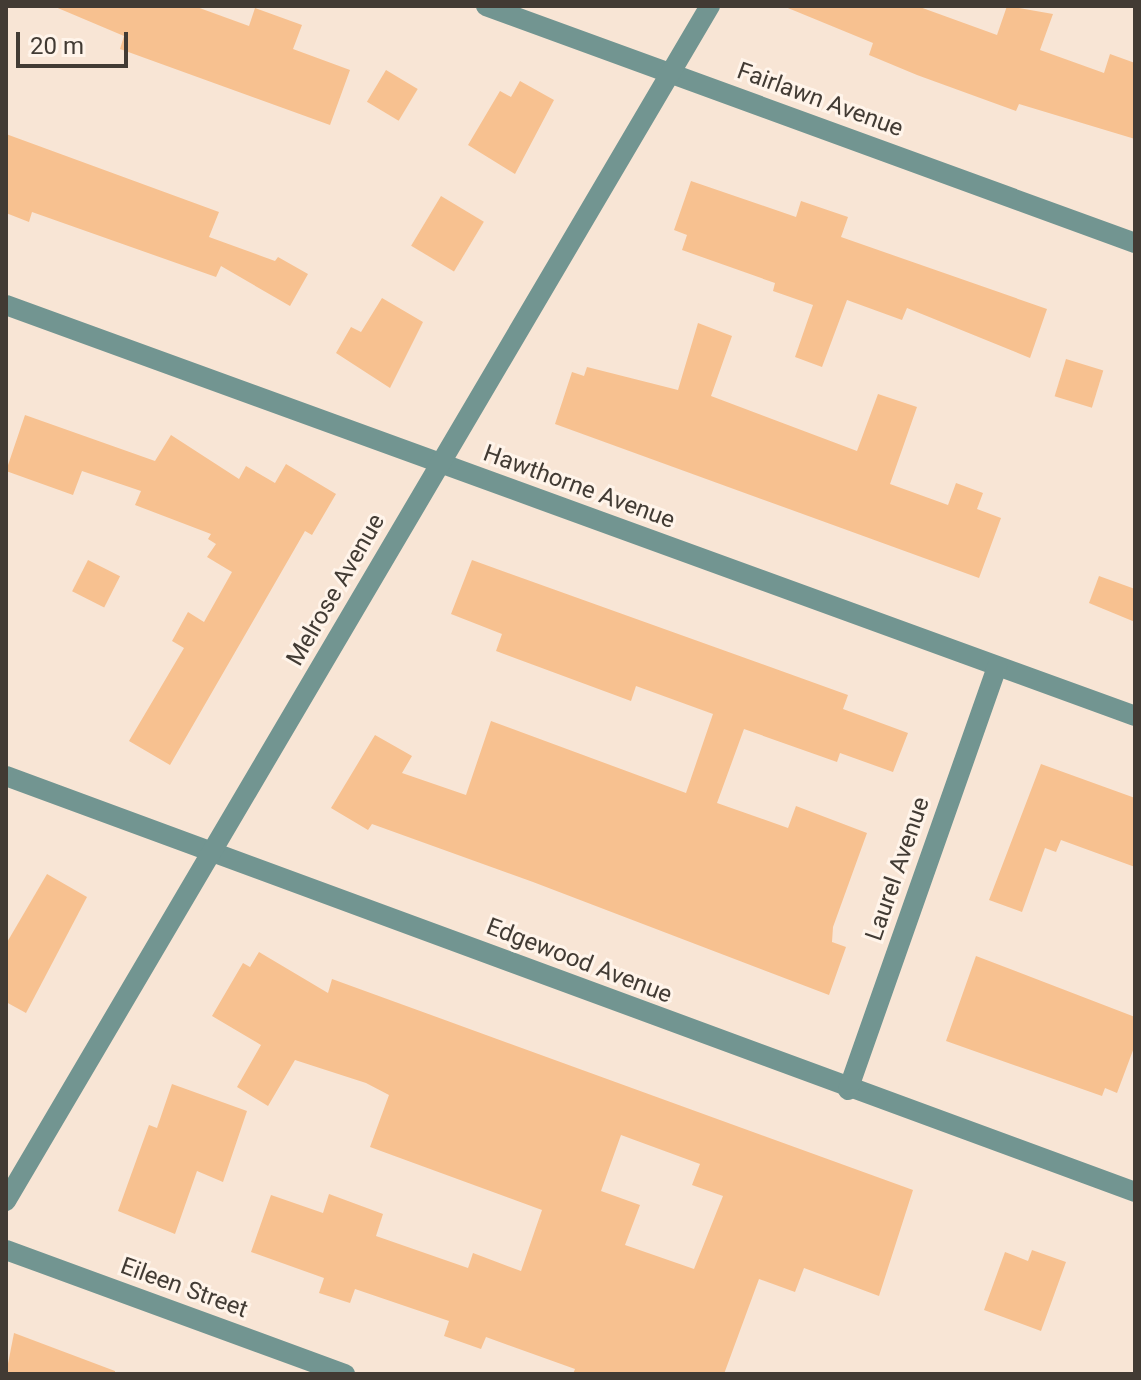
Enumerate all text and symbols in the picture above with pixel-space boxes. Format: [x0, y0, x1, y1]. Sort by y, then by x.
scale bar [20, 16, 132, 66]
text: 20 m [30, 32, 84, 60]
street label: Fairlawn Avenue [733, 57, 907, 143]
street label: Hawthorne Avenue [479, 439, 679, 535]
street label: Melrose Avenue [281, 509, 391, 671]
street label: Laurel Avenue [860, 793, 936, 945]
street label: Edgewood Avenue [482, 912, 676, 1010]
street label: Eileen Street [116, 1252, 252, 1324]

